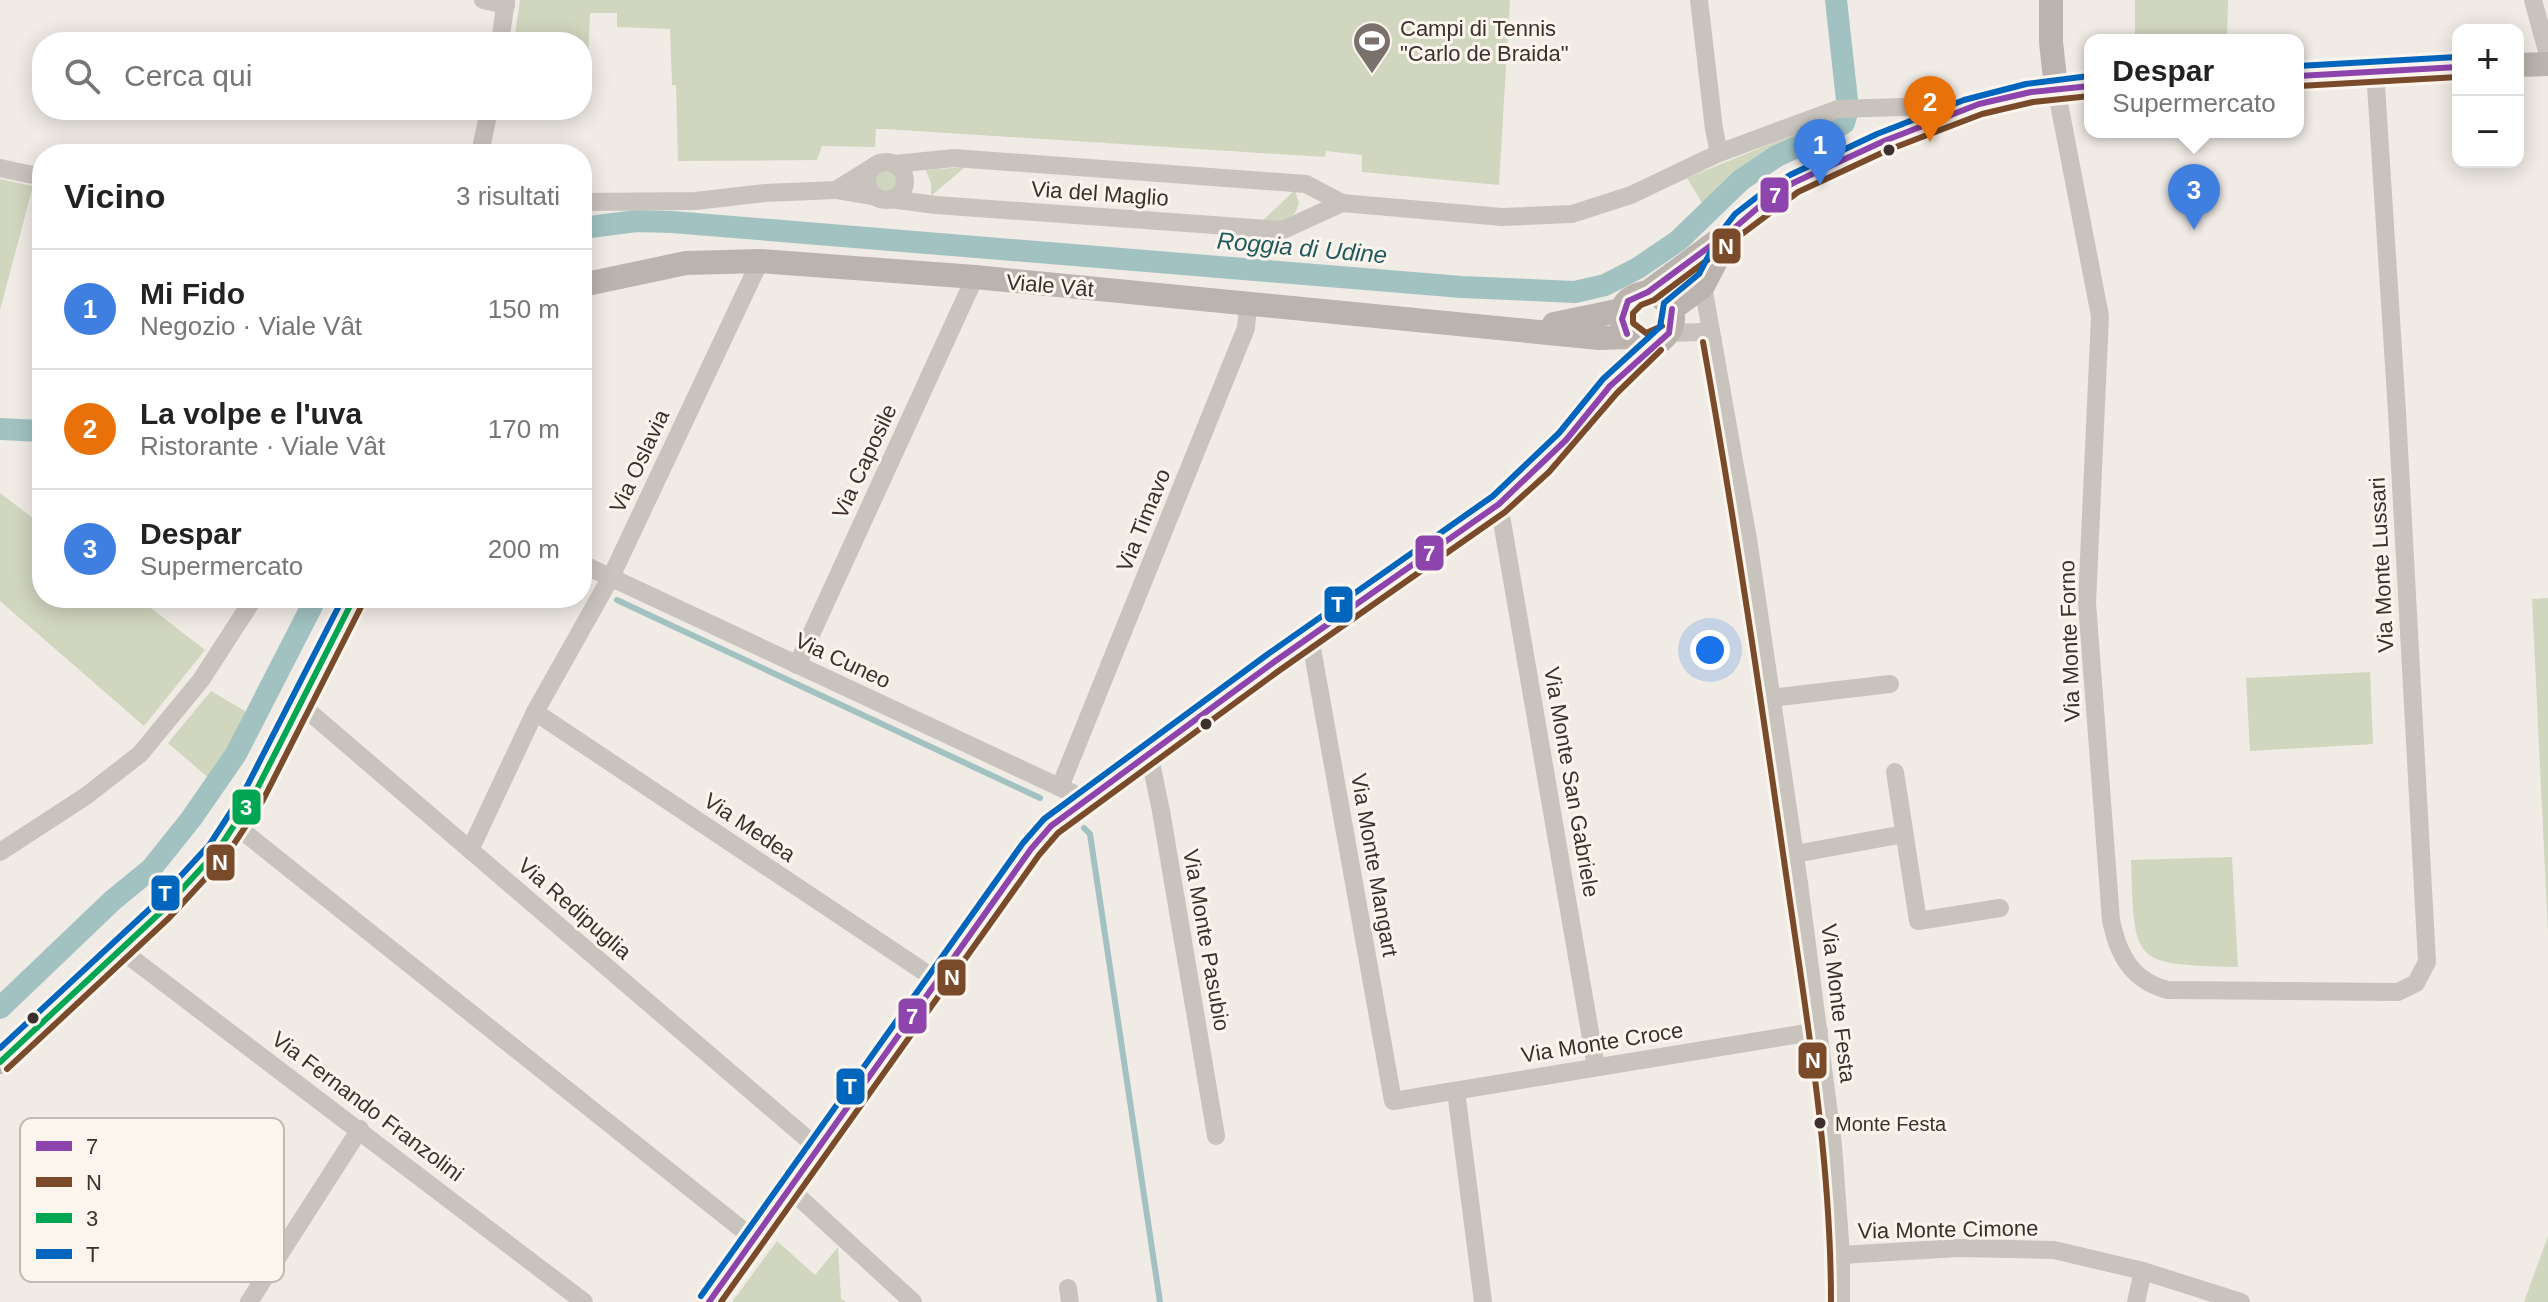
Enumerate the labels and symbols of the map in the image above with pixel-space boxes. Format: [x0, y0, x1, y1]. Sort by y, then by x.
place label: Campi di Tennis "Carlo de Braida" [1400, 16, 1568, 66]
sports icon: Campi di Tennis "Carlo de Braida" [1351, 20, 1393, 75]
pin: 2 [1904, 76, 1956, 142]
pin: 1 [1794, 119, 1846, 185]
unlabelled marker [1881, 142, 1897, 158]
pin: 3 [2168, 164, 2220, 230]
street label: Via del Maglio [1030, 176, 1170, 211]
line badge: 7 [1759, 176, 1790, 214]
text: 7 [1769, 183, 1781, 208]
water label: Roggia di Udine [1216, 227, 1388, 268]
line badge: N [1711, 227, 1742, 265]
text: N [1718, 234, 1734, 259]
street label: Viale Vât [1005, 269, 1095, 302]
street label: Via Caposile [827, 400, 902, 522]
street label: Via Oslavia [605, 405, 675, 517]
street label: Via Timavo [1112, 465, 1175, 575]
street label: Via Monte Lussari [2364, 477, 2399, 653]
line badge: 7 [1414, 534, 1445, 572]
text: 7 [1423, 541, 1435, 566]
street label: Via Monte Forno [2054, 559, 2085, 722]
line badge: T [1323, 585, 1354, 624]
text: T [1331, 592, 1345, 617]
street label: Via Cuneo [791, 627, 894, 693]
your location [1690, 630, 1730, 670]
street label: Via Monte San Gabriele [1539, 665, 1604, 899]
unlabelled marker [1198, 716, 1214, 732]
street label: Via Monte Mangart [1346, 772, 1403, 959]
line badge: 3 [231, 788, 262, 826]
street label: Via Medea [699, 788, 801, 868]
text: 3 [240, 795, 252, 820]
line badge: N [205, 843, 236, 882]
street label: Via Monte Pasubio [1178, 847, 1235, 1033]
text: N [212, 850, 228, 875]
street label: Via Redipuglia [513, 853, 637, 965]
line badge: T [150, 874, 181, 912]
text: T [158, 881, 172, 906]
street label: Via Monte Festa [1816, 922, 1861, 1085]
line badge: N [936, 958, 967, 997]
text: N [944, 965, 960, 990]
line badge: 7 [897, 997, 928, 1035]
text: 7 [906, 1004, 918, 1029]
unlabelled marker [25, 1010, 41, 1026]
street label: Via Monte Croce [1519, 1017, 1685, 1068]
street label: Via Fernando Franzolini [267, 1026, 468, 1187]
line badge: N [1797, 1041, 1828, 1080]
text: N [1805, 1048, 1821, 1073]
line badge: T [835, 1067, 866, 1106]
text: T [843, 1074, 857, 1099]
place label: Monte Festa [1835, 1113, 1947, 1135]
marker: Monte Festa [1812, 1115, 1828, 1131]
legend [20, 1118, 284, 1282]
text: 7 [86, 1134, 98, 1159]
text: N [86, 1170, 102, 1195]
text: 3 [86, 1206, 98, 1231]
street label: Via Monte Cimone [1858, 1215, 2039, 1244]
text: T [86, 1242, 99, 1267]

